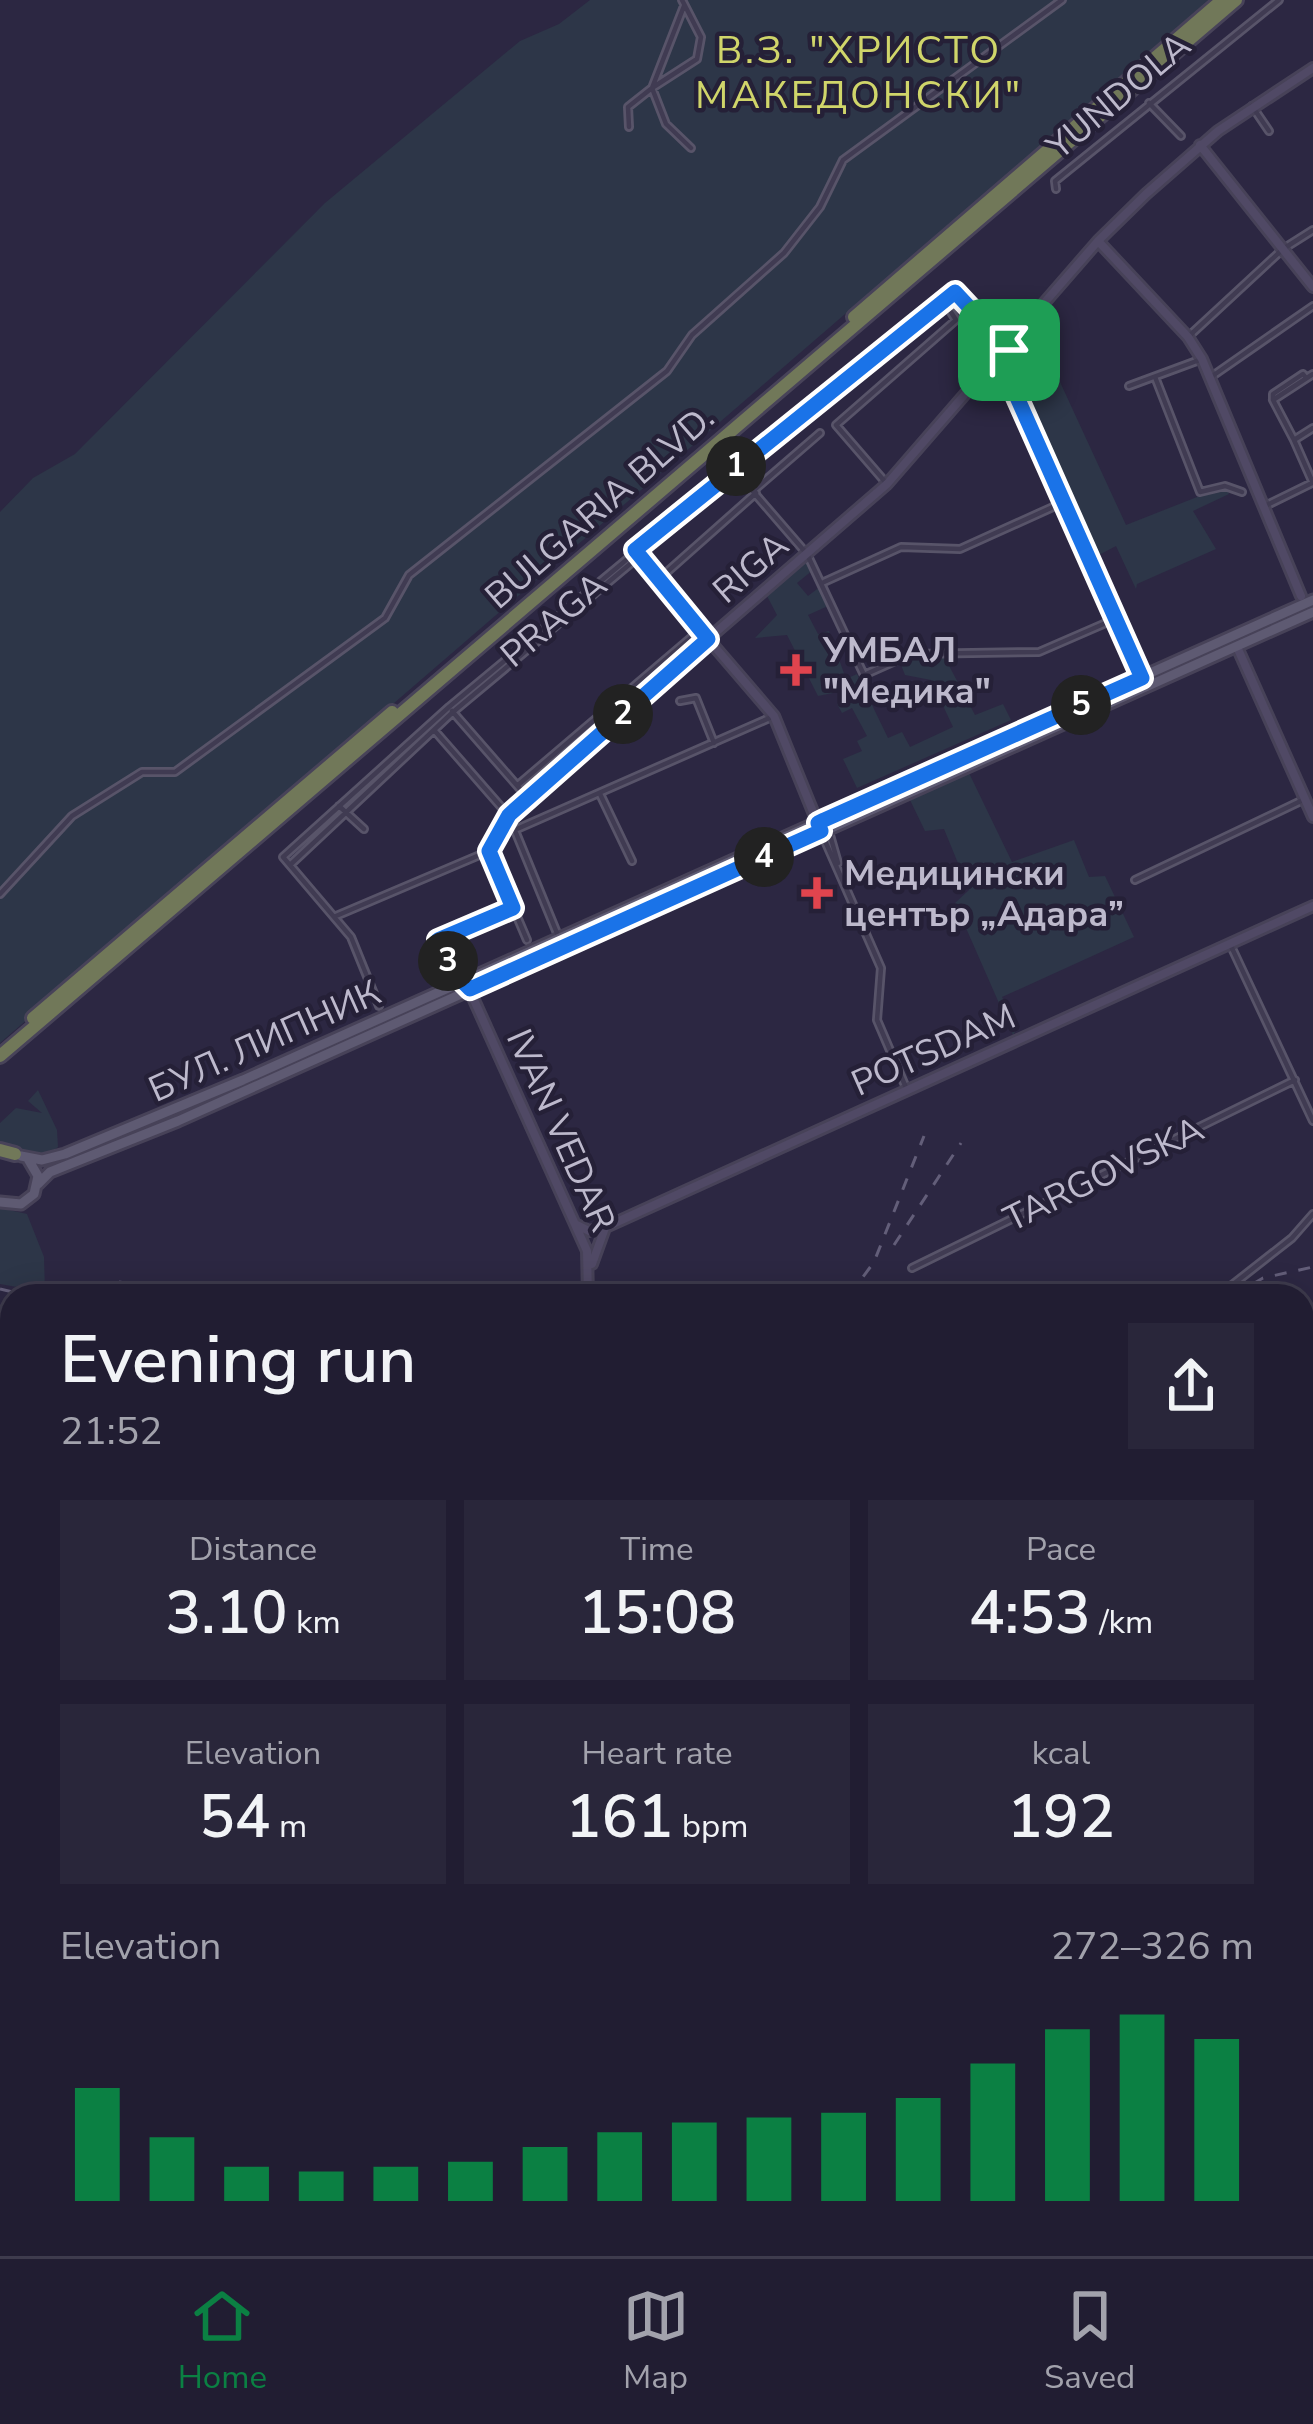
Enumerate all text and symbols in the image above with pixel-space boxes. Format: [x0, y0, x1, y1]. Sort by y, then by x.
street label: YUNDOLA [1036, 22, 1201, 171]
district label: В.З. "ХРИСТО МАКЕДОНСКИ" [695, 24, 1023, 122]
pin [958, 299, 1060, 401]
icon: arrive [976, 317, 1042, 383]
street label: BULGARIA BLVD. [475, 394, 725, 620]
pin: 1 [706, 436, 766, 496]
text: 1 [726, 443, 746, 488]
street label: RIGA [703, 522, 799, 615]
street label: PRAGA [490, 561, 617, 679]
place label: УМБАЛ "Медика" [822, 626, 991, 716]
marker: УМБАЛ "Медика" [780, 654, 812, 686]
pin: 5 [1051, 675, 1111, 735]
text: 5 [1071, 682, 1091, 727]
pin: 2 [593, 684, 653, 744]
text: 2 [613, 691, 633, 736]
pin: 4 [734, 827, 794, 887]
text: 4 [754, 834, 774, 879]
place label: Медицински център „Адара” [844, 849, 1124, 939]
marker: Медицински център „Адара” [801, 877, 833, 909]
pin: 3 [418, 931, 478, 991]
text: 3 [438, 938, 458, 983]
street label: БУЛ. ЛИПНИК [141, 968, 388, 1114]
street label: POTSDAM [844, 992, 1023, 1108]
street label: IVAN VEDAR [494, 1022, 627, 1240]
street label: TARGOVSKA [996, 1105, 1212, 1244]
text: Evening run [60, 1315, 416, 1405]
button: share [1128, 1323, 1254, 1449]
text: 21:52 [60, 1405, 163, 1458]
text: Distance [189, 1527, 317, 1572]
text: Time [620, 1527, 694, 1572]
text: Pace [1026, 1527, 1096, 1572]
text: 3.10 [165, 1572, 288, 1654]
text: 15:08 [578, 1572, 736, 1654]
text: 4:53 [969, 1572, 1091, 1654]
text: km [288, 1600, 341, 1645]
text: /km [1091, 1600, 1153, 1645]
text: Elevation [185, 1731, 321, 1776]
text: Heart rate [582, 1731, 732, 1776]
text: kcal [1032, 1731, 1090, 1776]
text: 54 [199, 1776, 271, 1858]
text: 161 [565, 1776, 673, 1858]
text: 192 [1007, 1776, 1115, 1858]
text: m [271, 1804, 307, 1849]
text: bpm [673, 1804, 749, 1849]
text: Elevation [60, 1920, 221, 1973]
text: 272–326 m [1051, 1920, 1254, 1973]
tab: Home [178, 2283, 267, 2400]
tab: Map [623, 2283, 689, 2400]
tab: Saved [1044, 2283, 1135, 2400]

